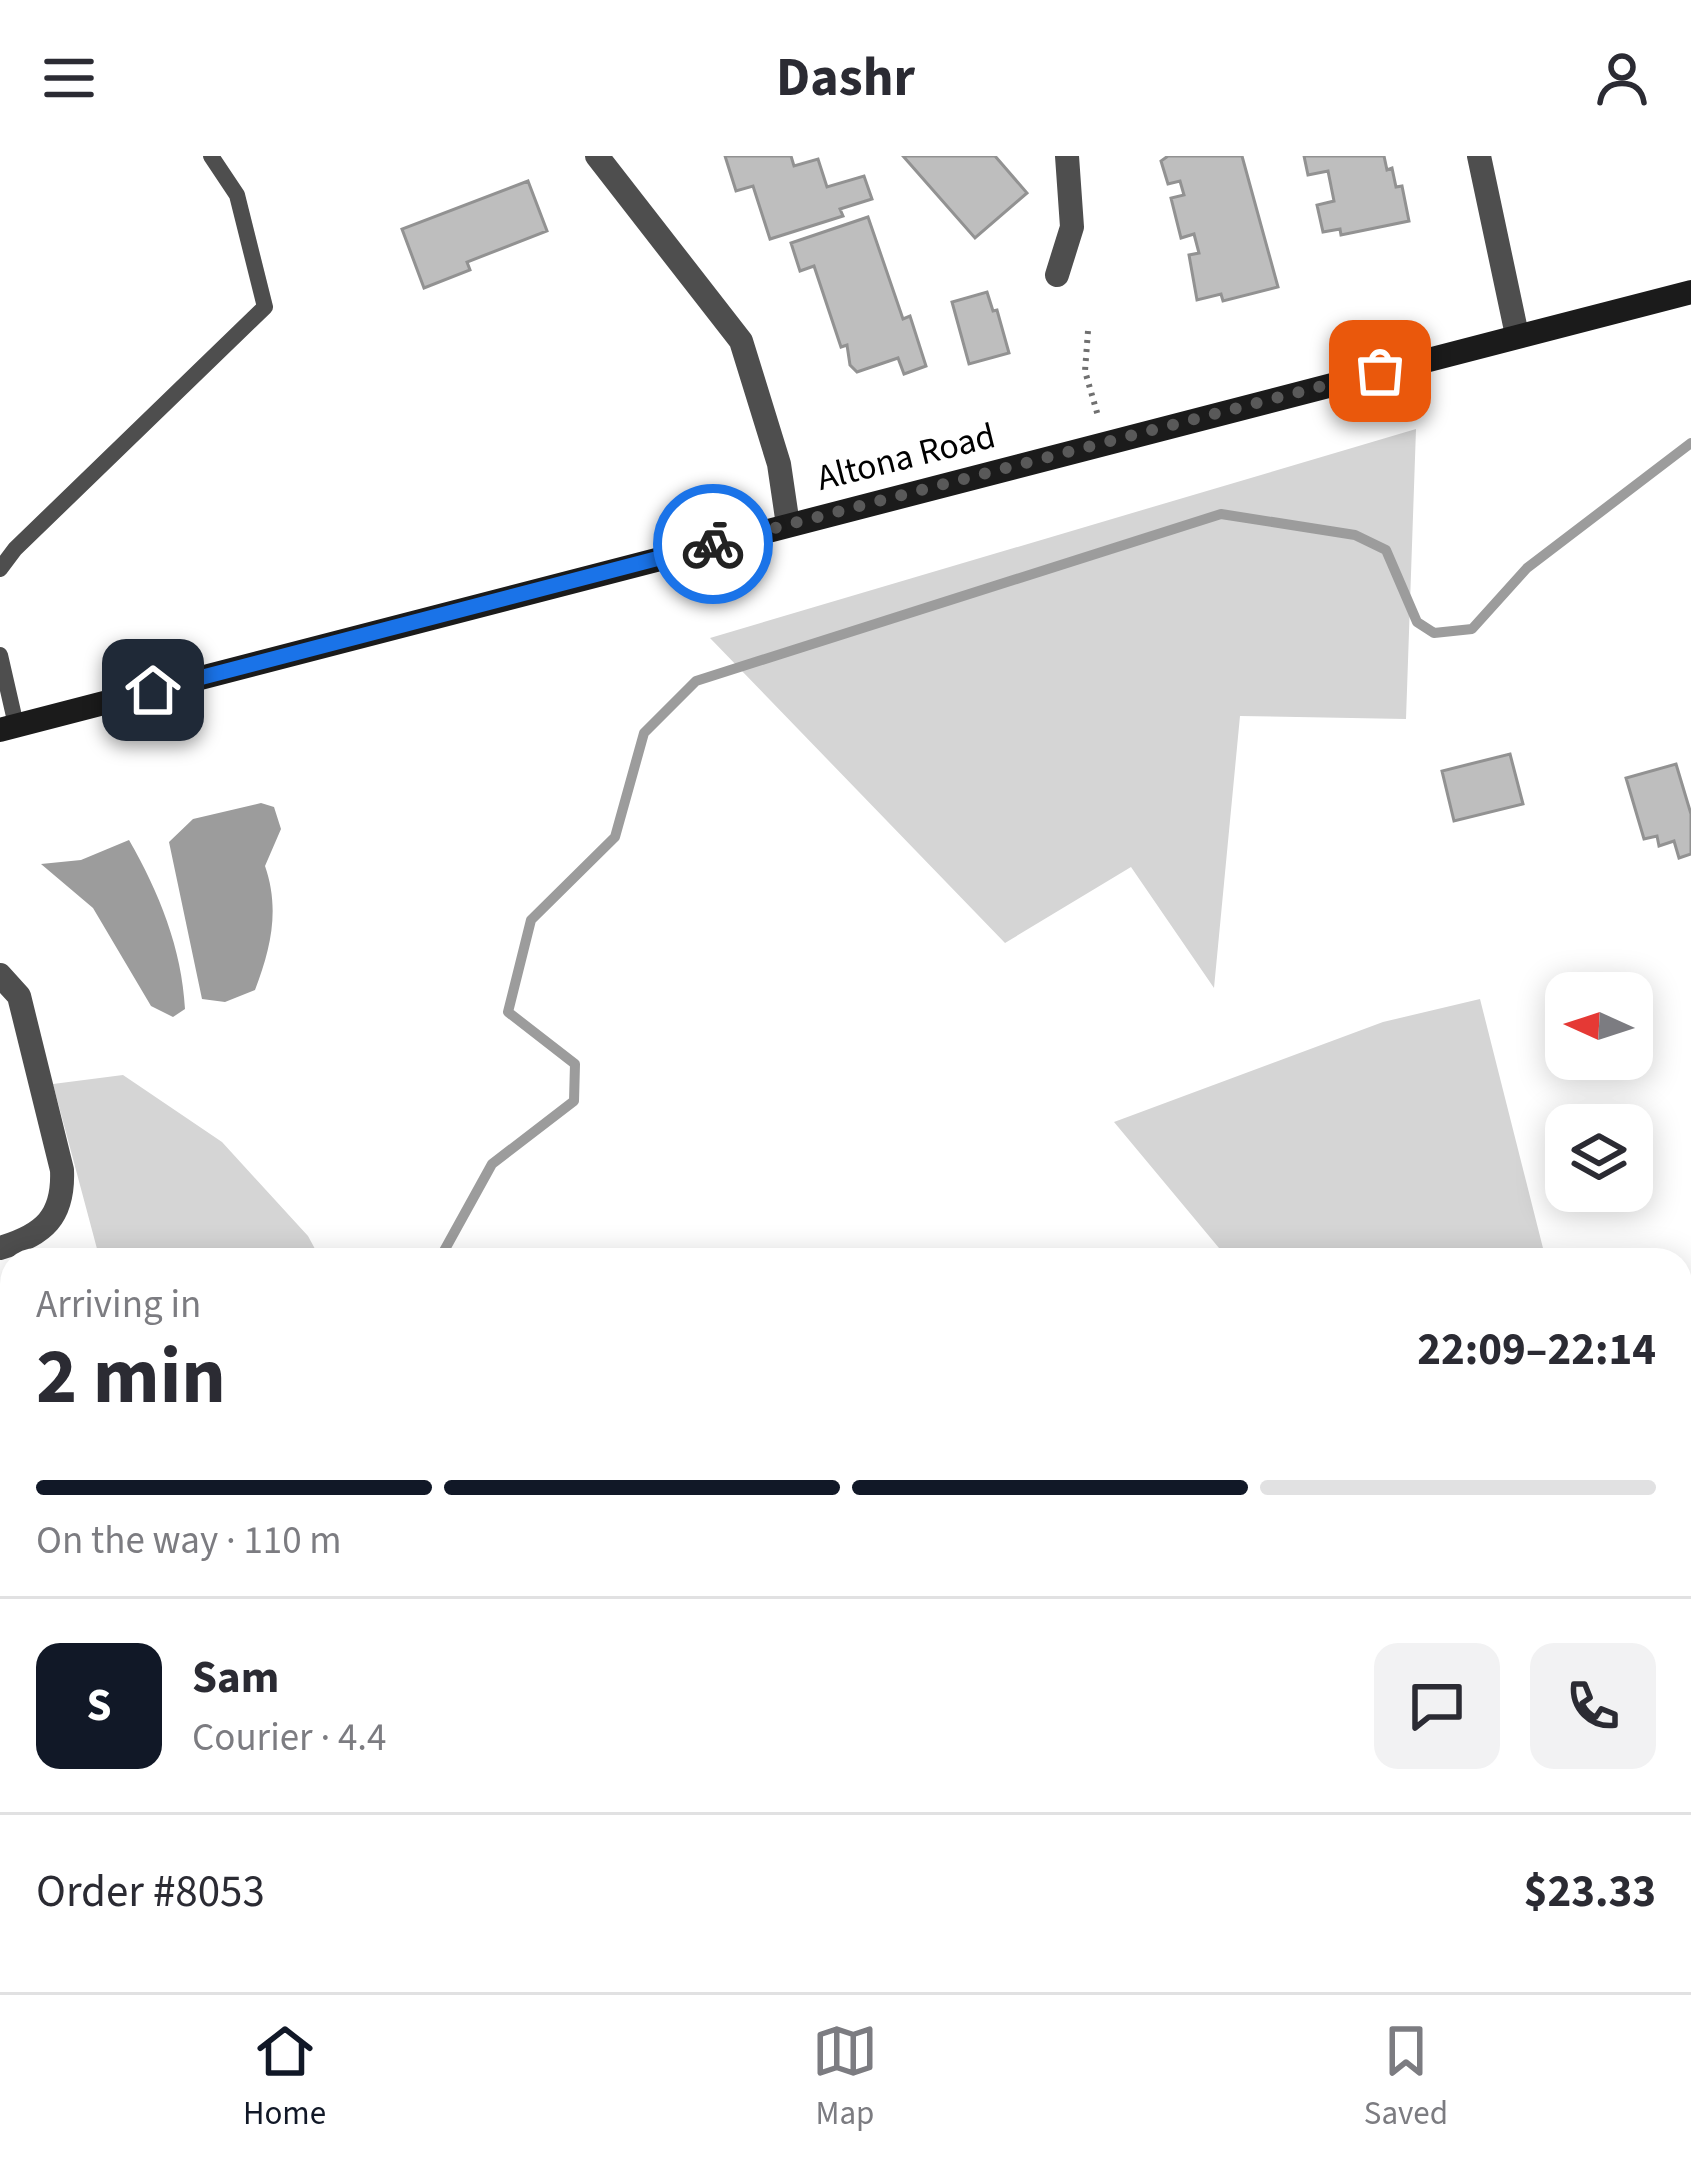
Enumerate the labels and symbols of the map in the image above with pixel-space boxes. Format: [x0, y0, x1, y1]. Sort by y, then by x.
pin [1329, 320, 1431, 422]
street label: Altona Road [811, 410, 1001, 504]
courier [653, 484, 773, 604]
pin [102, 639, 204, 741]
north arrow [1545, 972, 1653, 1080]

